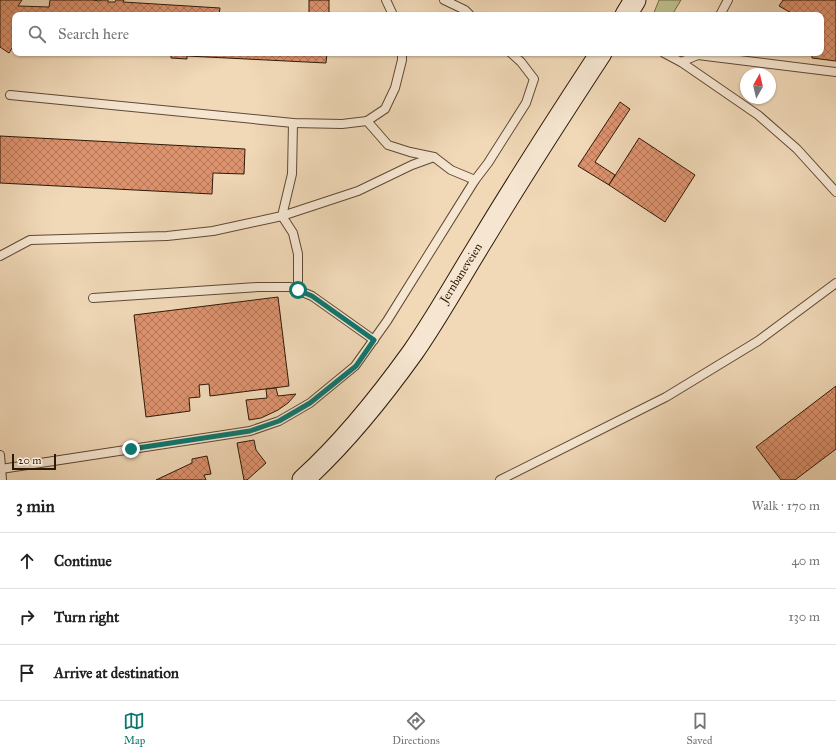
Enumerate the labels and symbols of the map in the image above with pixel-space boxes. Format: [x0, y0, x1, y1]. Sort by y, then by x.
north arrow [740, 68, 776, 104]
street label: Jernbaneveien [436, 240, 486, 308]
route start [289, 281, 307, 299]
route end [122, 440, 140, 458]
scale bar [12, 452, 56, 471]

